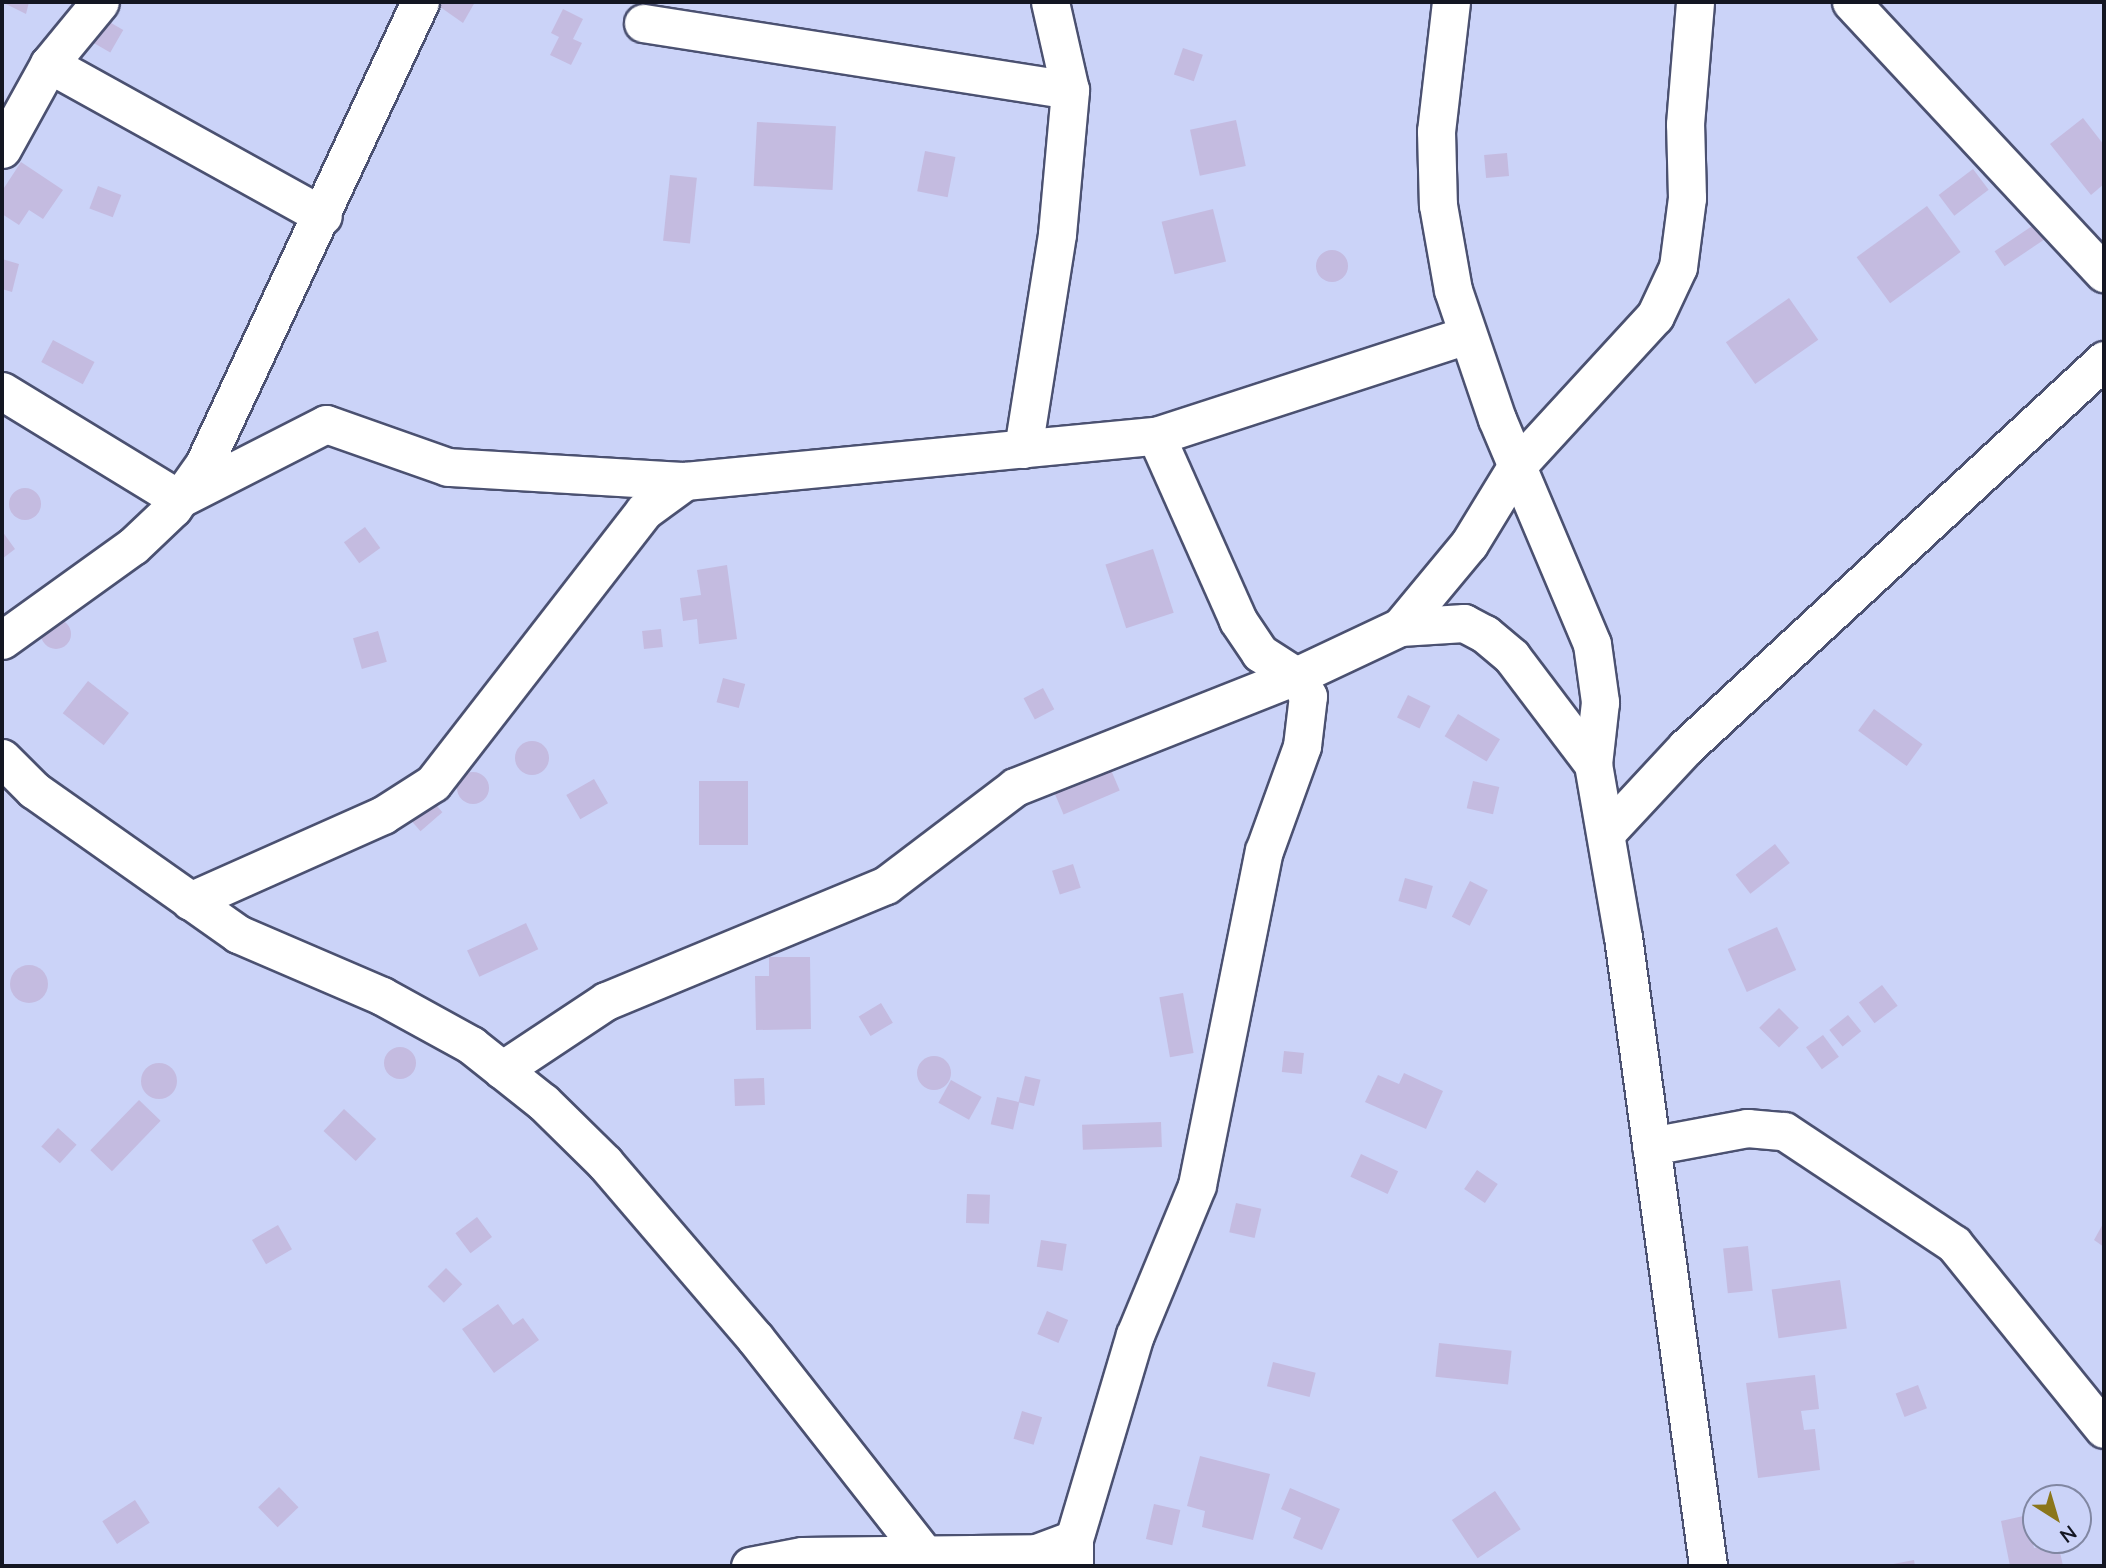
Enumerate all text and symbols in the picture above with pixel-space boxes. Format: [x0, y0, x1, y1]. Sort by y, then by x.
north arrow [2022, 1484, 2092, 1554]
text: N [2056, 1521, 2082, 1548]

